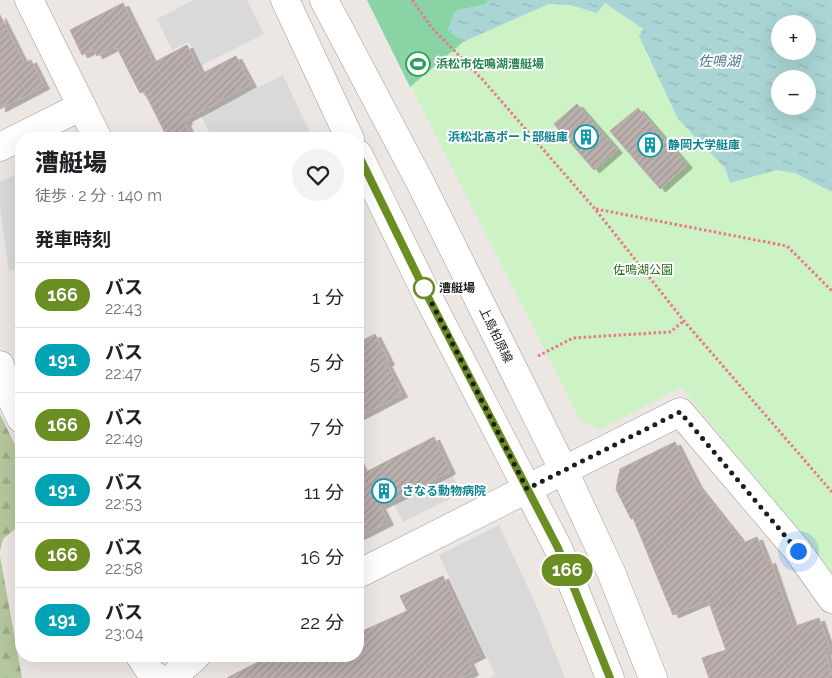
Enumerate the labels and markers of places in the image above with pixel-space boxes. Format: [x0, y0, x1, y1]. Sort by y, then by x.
sports icon: 浜松市佐鳴湖漕艇場 [405, 51, 431, 77]
place label: 浜松市佐鳴湖漕艇場 [436, 57, 544, 71]
building icon: 浜松北高ボート部艇庫 [573, 124, 599, 150]
place label: 浜松北高ボート部艇庫 [448, 130, 568, 144]
building icon: 静岡大学艇庫 [637, 132, 663, 158]
place label: 静岡大学艇庫 [668, 138, 740, 152]
marker: 漕艇場 [413, 277, 435, 299]
place label: 漕艇場 [439, 281, 475, 295]
building icon: さなる動物病院 [371, 478, 397, 504]
place label: さなる動物病院 [402, 484, 486, 498]

